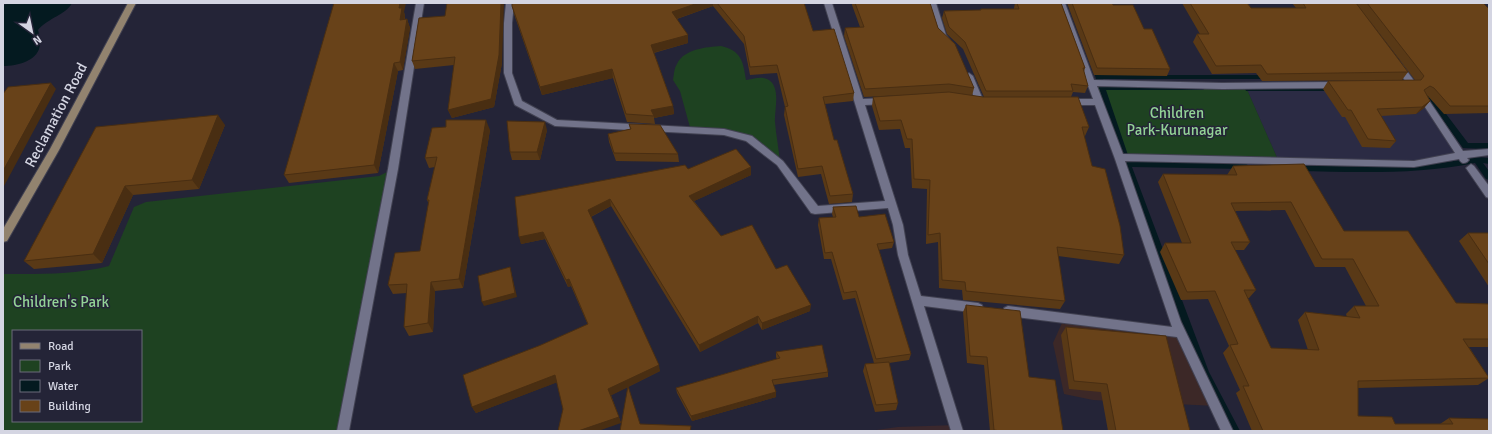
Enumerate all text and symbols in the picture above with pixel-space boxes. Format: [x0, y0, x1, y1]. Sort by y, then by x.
north arrow [12, 12, 52, 52]
text: N [30, 32, 44, 48]
street label: Reclamation Road [21, 60, 91, 170]
park label: Children Park-Kurunagar [1126, 104, 1228, 139]
park label: Children's Park [13, 293, 110, 311]
legend [12, 330, 142, 422]
text: Road [48, 339, 74, 354]
text: Park [48, 359, 71, 374]
text: Water [48, 379, 79, 394]
text: Building [48, 399, 91, 414]

